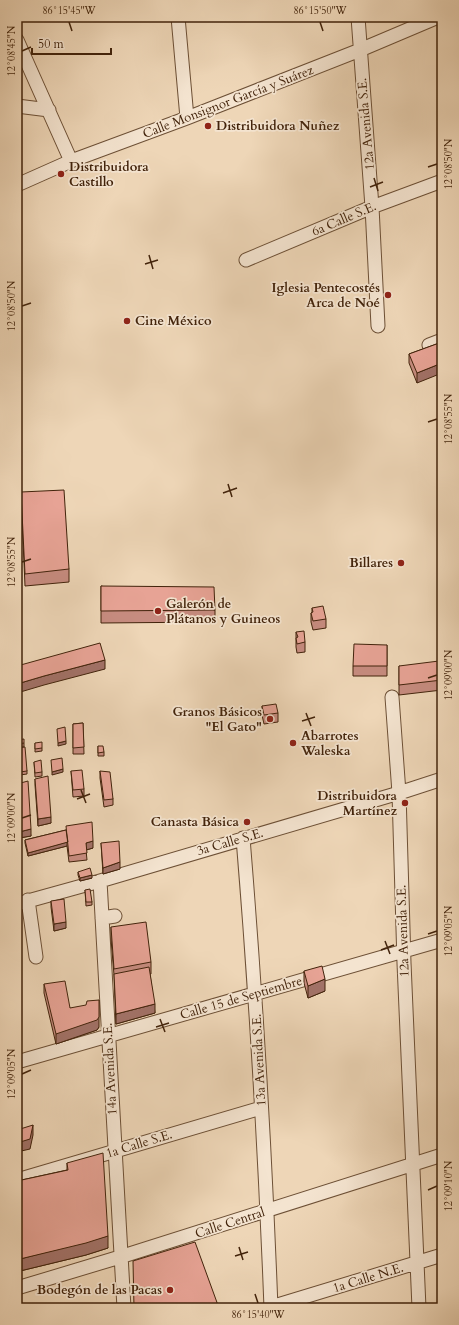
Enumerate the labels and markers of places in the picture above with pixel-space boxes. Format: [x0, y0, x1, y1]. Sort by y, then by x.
place label: Distribuidora Nuñez [216, 117, 340, 135]
marker: Distribuidora Nuñez [203, 121, 213, 131]
place label: Distribuidora Castillo [69, 158, 149, 191]
marker: Distribuidora Castillo [56, 169, 66, 179]
place label: Iglesia Pentecostés Arca de Noé [272, 279, 380, 312]
marker: Iglesia Pentecostés Arca de Noé [383, 290, 393, 300]
place label: Cine México [135, 312, 212, 330]
marker: Cine México [122, 316, 132, 326]
place label: Billares [349, 554, 393, 572]
marker: Billares [396, 558, 406, 568]
place label: Galerón de Plátanos y Guineos [166, 595, 280, 628]
marker: Galerón de Plátanos y Guineos [153, 606, 163, 616]
place label: Granos Básicos "El Gato" [172, 703, 262, 736]
marker: Granos Básicos "El Gato" [265, 714, 275, 724]
place label: Abarrotes Waleska [300, 727, 359, 760]
marker: Abarrotes Waleska [288, 738, 298, 748]
place label: Distribuidora Martínez [317, 787, 398, 820]
marker: Distribuidora Martínez [400, 798, 410, 808]
place label: Canasta Básica [151, 813, 240, 831]
marker: Canasta Básica [242, 817, 252, 827]
place label: Bodegón de las Pacas [37, 1281, 162, 1299]
marker: Bodegón de las Pacas [165, 1285, 175, 1295]

